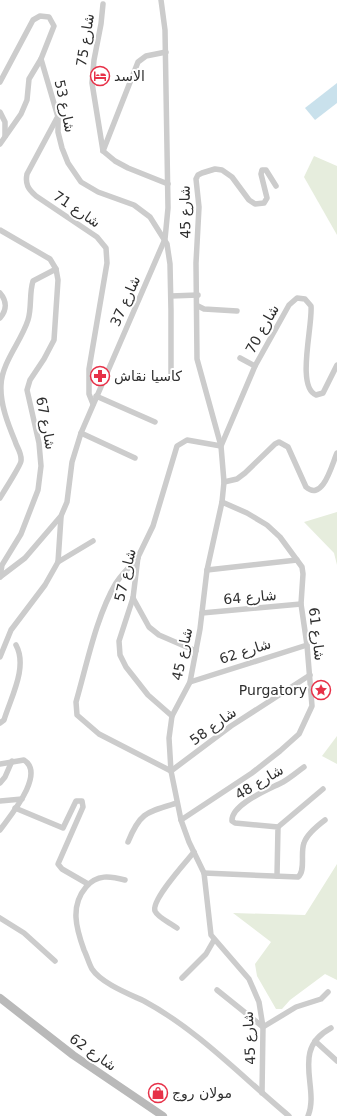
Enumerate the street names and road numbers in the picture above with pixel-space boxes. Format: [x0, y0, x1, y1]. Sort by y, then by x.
street label: شارع 75 [73, 12, 98, 68]
street label: شارع 53 [51, 78, 78, 134]
street label: شارع 45 [177, 185, 194, 239]
street label: شارع 71 [50, 187, 104, 231]
street label: شارع 37 [107, 273, 144, 329]
street label: شارع 70 [242, 302, 283, 357]
street label: شارع 67 [32, 395, 59, 451]
street label: شارع 57 [111, 547, 140, 603]
street label: شارع 64 [223, 587, 277, 608]
street label: شارع 61 [305, 607, 328, 662]
street label: شارع 45 [169, 626, 196, 682]
street label: شارع 62 [217, 635, 273, 668]
street label: شارع 58 [187, 704, 240, 749]
street label: شارع 48 [232, 761, 287, 803]
street label: شارع 45 [240, 1011, 259, 1065]
street label: شارع 62 [66, 1030, 119, 1075]

